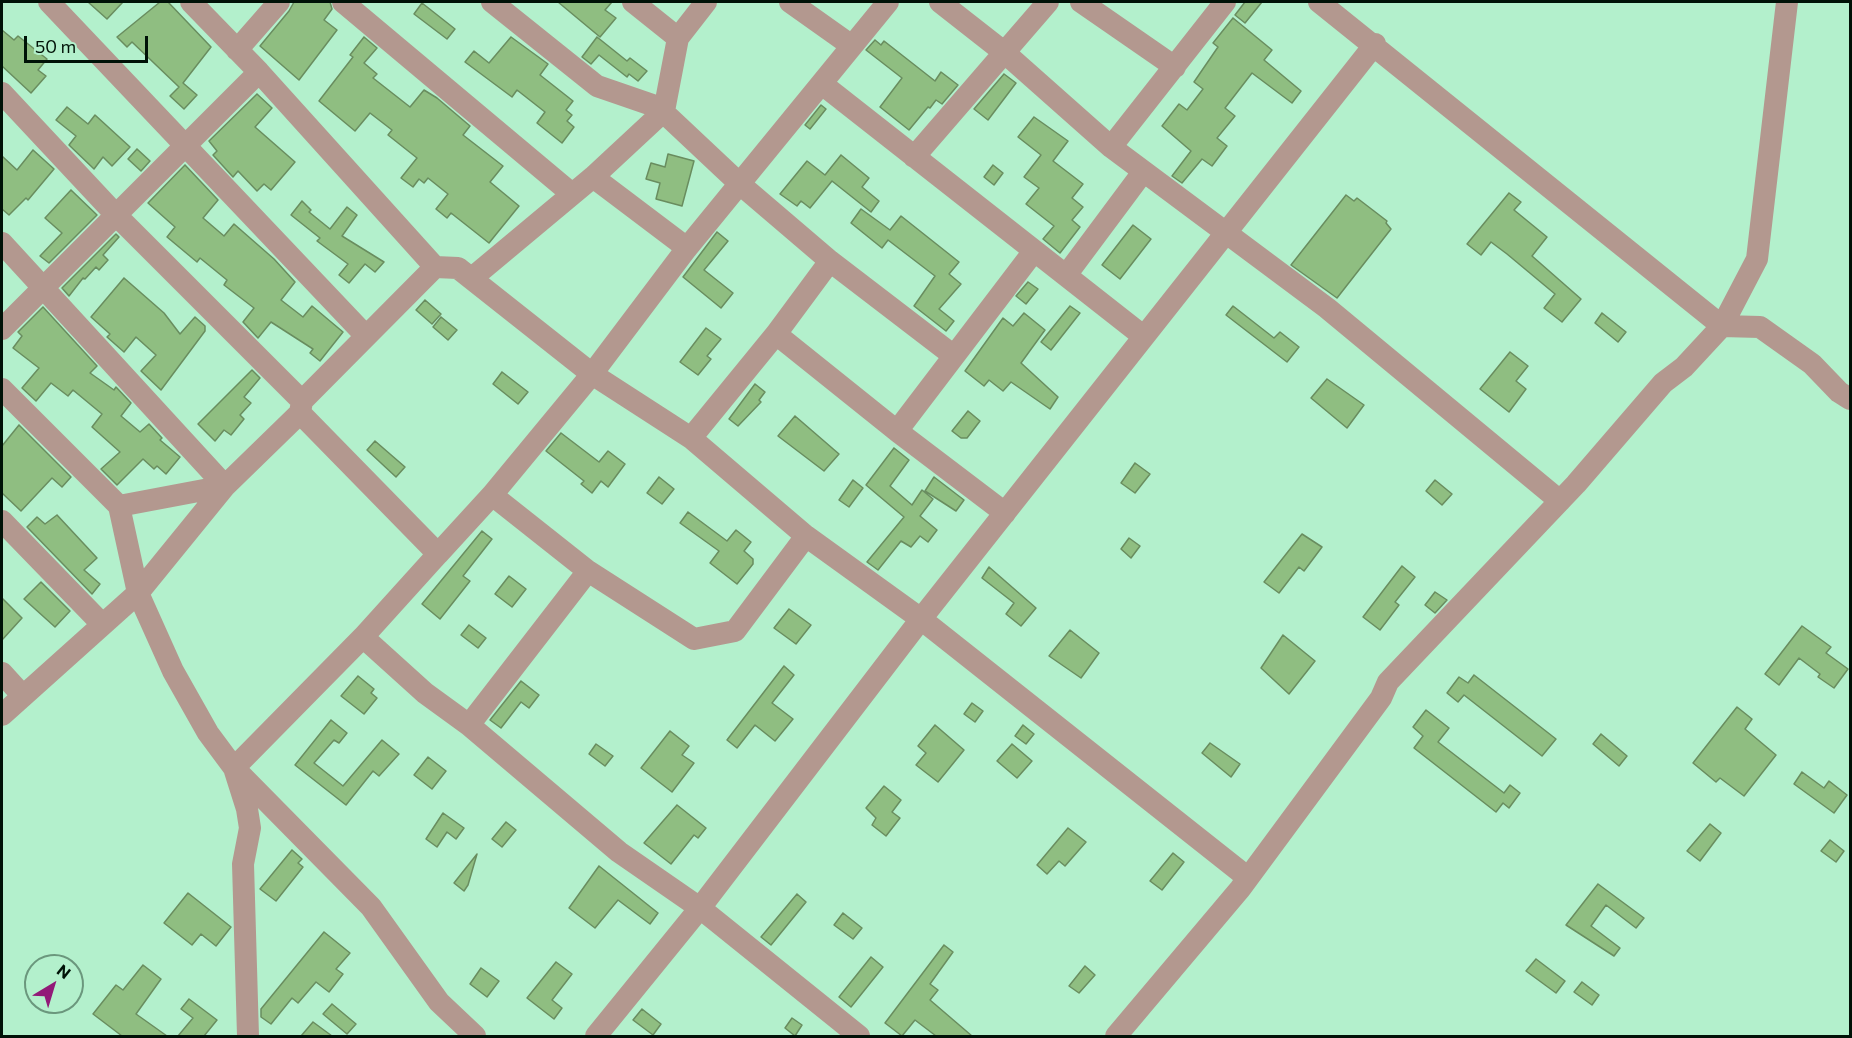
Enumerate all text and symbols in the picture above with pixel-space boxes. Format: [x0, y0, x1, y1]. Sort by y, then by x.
scale bar [27, 24, 152, 62]
text: 50 m [35, 35, 76, 57]
north arrow [24, 954, 84, 1014]
text: N [54, 960, 75, 982]

